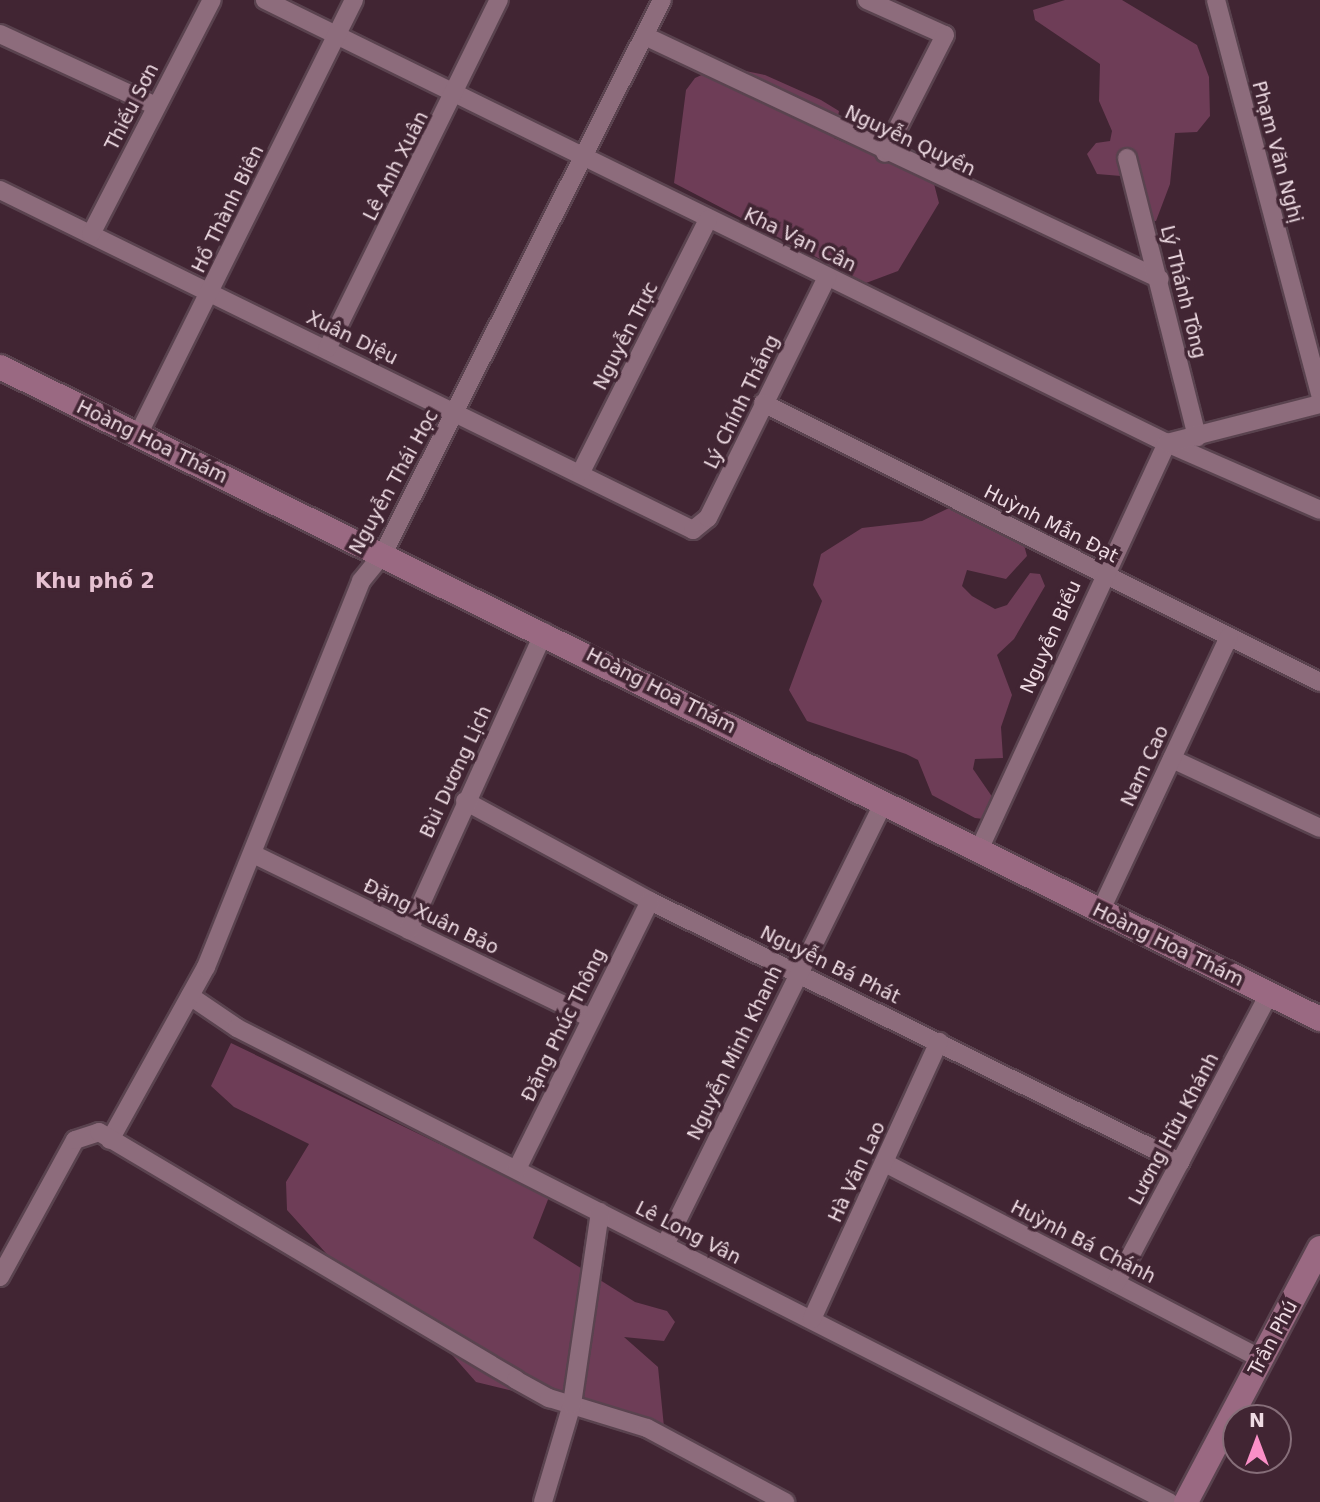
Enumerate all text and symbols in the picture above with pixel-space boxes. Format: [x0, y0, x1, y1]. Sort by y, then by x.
street label: Thiếu Sơn [100, 60, 164, 154]
street label: Phạm Văn Nghị [1247, 79, 1307, 225]
street label: Nguyễn Quyền [841, 101, 979, 181]
street label: Lê Anh Xuân [359, 107, 433, 225]
street label: Hồ Thành Biên [187, 141, 269, 277]
street label: Kha Vạn Cân [740, 203, 860, 277]
street label: Lý Thánh Tông [1155, 223, 1211, 361]
street label: Nguyễn Trực [589, 278, 663, 394]
street label: Xuân Diệu [303, 306, 401, 370]
street label: Lý Chính Thắng [700, 331, 784, 473]
street label: Hoàng Hoa Thám [73, 396, 231, 488]
street label: Nguyễn Thái Học [345, 405, 443, 559]
street label: Huỳnh Mẫn Đạt [980, 480, 1122, 568]
district label: Khu phố 2 [35, 568, 155, 594]
street label: Nguyễn Biểu [1016, 577, 1086, 697]
street label: Hoàng Hoa Thám [582, 643, 740, 739]
street label: Bùi Dương Lịch [415, 702, 497, 842]
street label: Nam Cao [1116, 722, 1174, 810]
street label: Đặng Xuân Bảo [360, 874, 502, 960]
street label: Hoàng Hoa Thám [1089, 899, 1247, 991]
street label: Nguyễn Bá Phát [756, 921, 904, 1009]
street label: Đặng Phúc Thông [517, 945, 611, 1105]
street label: Nguyễn Minh Khanh [683, 962, 787, 1144]
street label: Lương Hữu Khánh [1124, 1049, 1224, 1209]
street label: Hà Văn Lao [824, 1118, 890, 1226]
street label: Huỳnh Bá Chánh [1007, 1196, 1159, 1288]
street label: Lê Long Vân [631, 1197, 745, 1269]
street label: Trần Phú [1244, 1296, 1302, 1380]
north arrow [1222, 1404, 1292, 1474]
text: N [1249, 1409, 1265, 1431]

